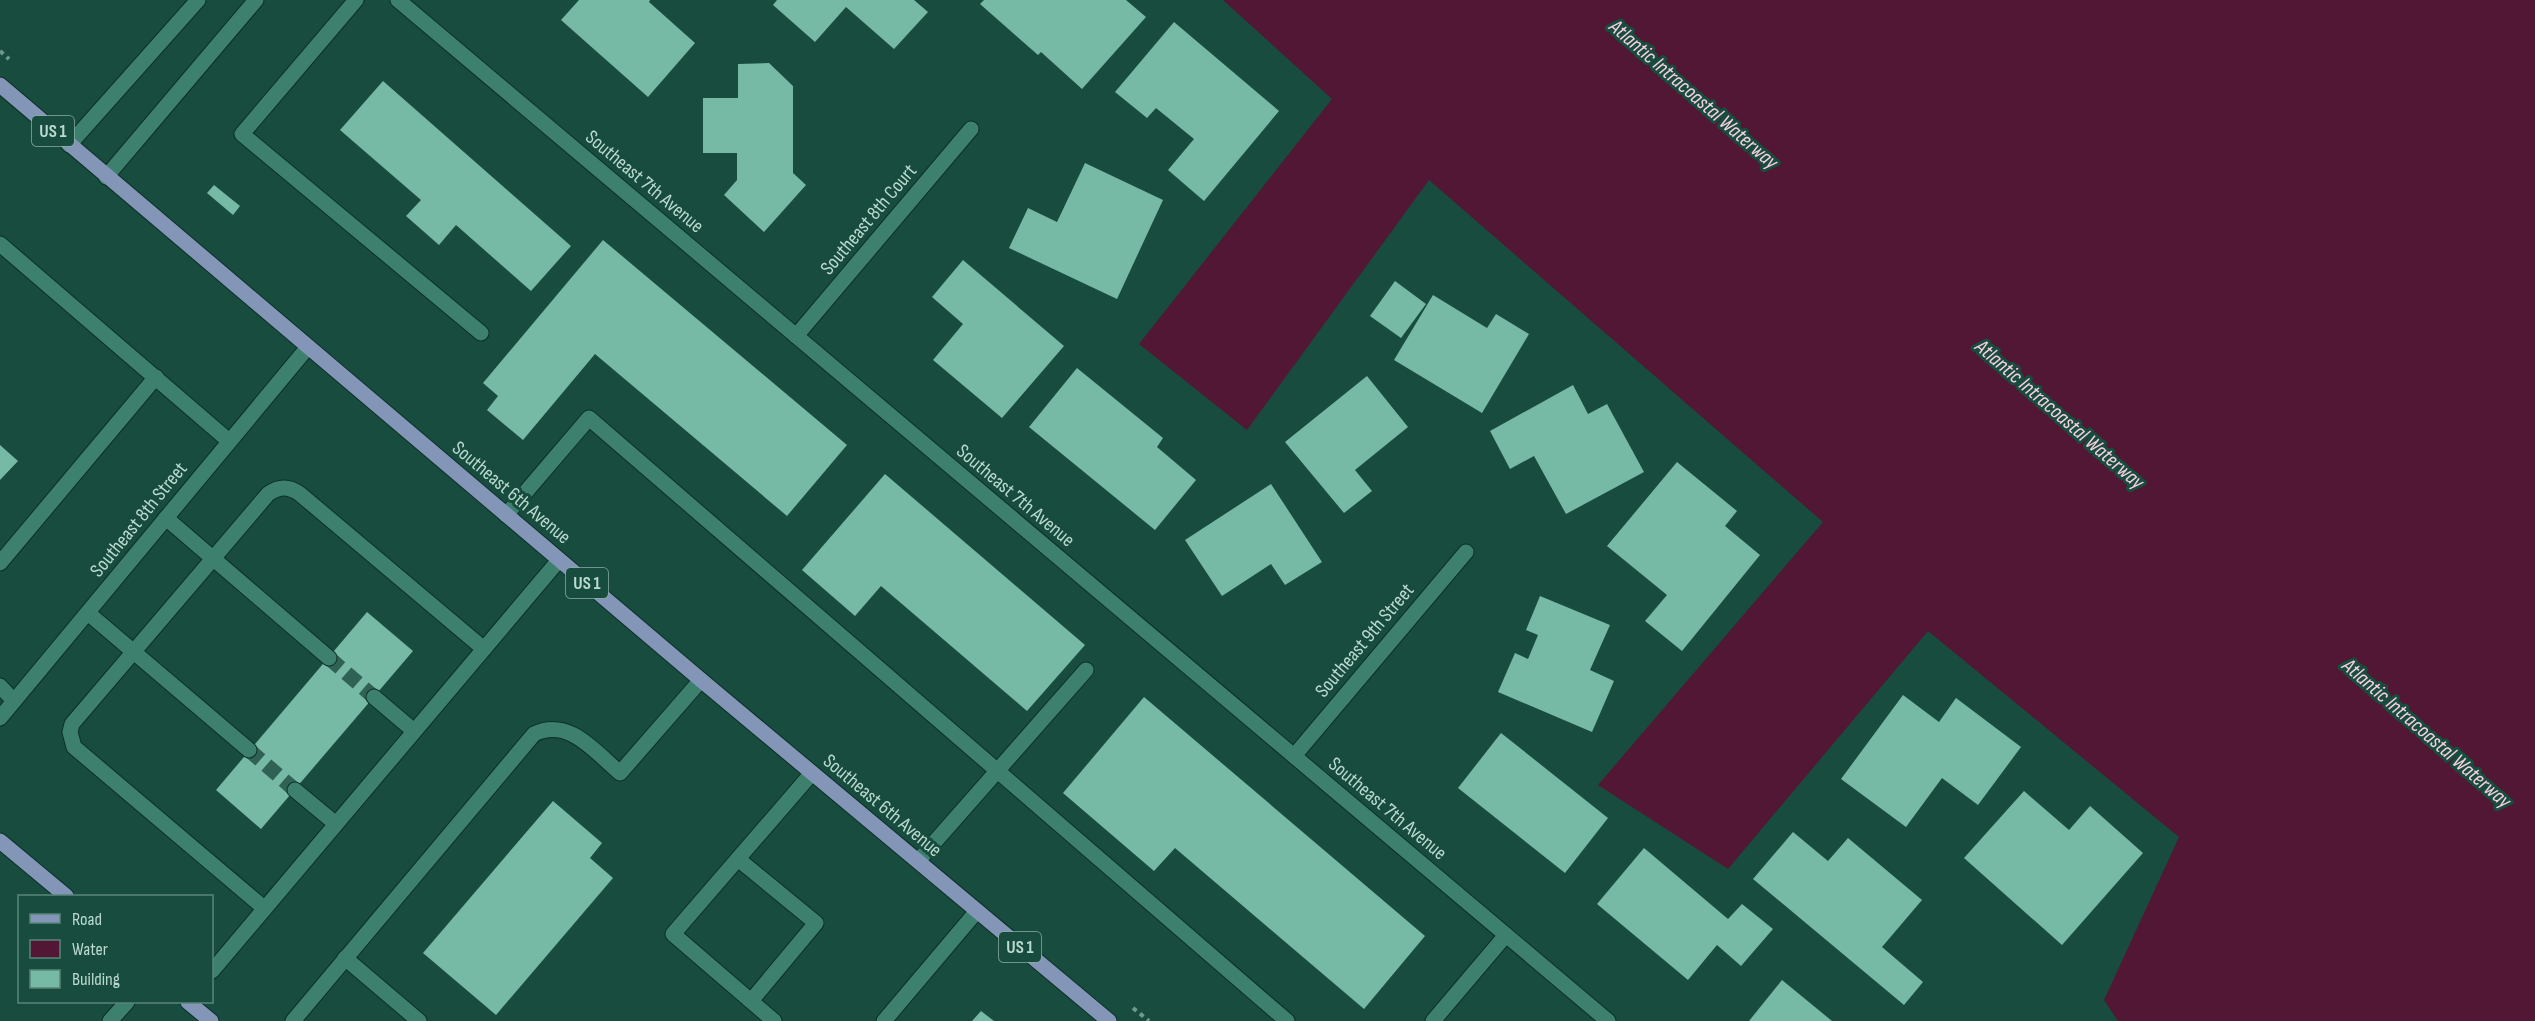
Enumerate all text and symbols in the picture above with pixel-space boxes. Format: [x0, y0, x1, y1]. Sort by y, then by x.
water label: Atlantic Intracoastal Waterway [1603, 14, 1784, 175]
road number: US 1 [32, 116, 74, 146]
street label: Southeast 7th Avenue [580, 125, 708, 238]
street label: Southeast 8th Court [816, 159, 922, 280]
water label: Atlantic Intracoastal Waterway [1969, 334, 2150, 495]
street label: Southeast 6th Avenue [447, 436, 576, 549]
street label: Southeast 7th Avenue [951, 439, 1079, 552]
street label: Southeast 8th Street [85, 457, 192, 582]
road number: US 1 [566, 568, 608, 598]
street label: Southeast 9th Street [1310, 579, 1419, 702]
water label: Atlantic Intracoastal Waterway [2336, 653, 2517, 814]
street label: Southeast 6th Avenue [818, 749, 947, 862]
street label: Southeast 7th Avenue [1323, 752, 1451, 865]
legend [18, 895, 213, 1003]
text: Road [72, 909, 102, 930]
road number: US 1 [999, 932, 1041, 962]
text: Water [72, 939, 108, 960]
text: Building [72, 969, 120, 990]

